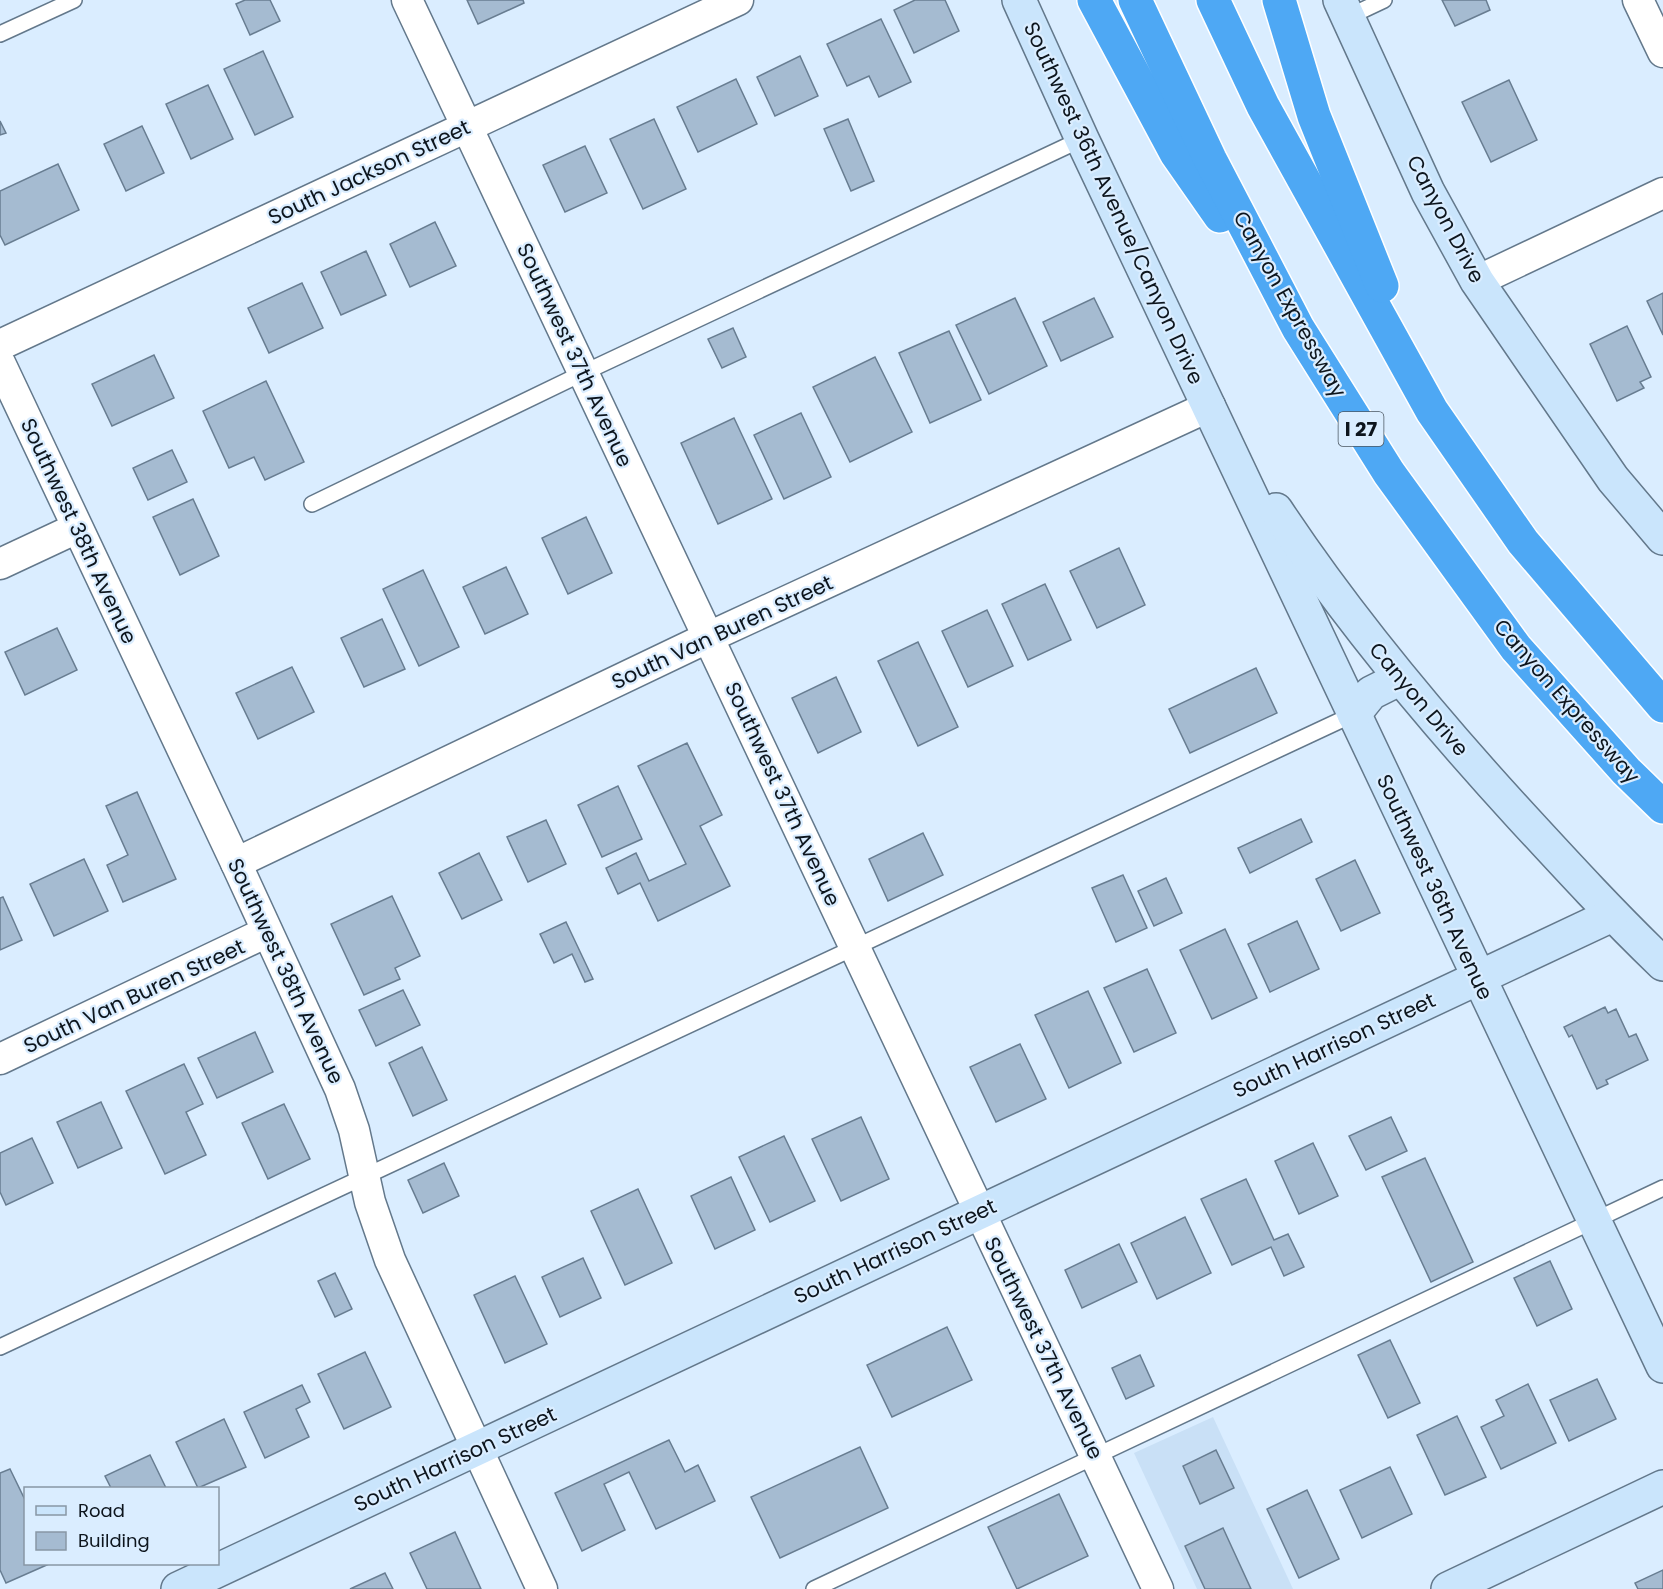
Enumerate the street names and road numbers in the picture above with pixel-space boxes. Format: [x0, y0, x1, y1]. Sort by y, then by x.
street label: Southwest 36th Avenue/Canyon Drive [1017, 17, 1211, 389]
street label: South Jackson Street [263, 112, 475, 232]
street label: Canyon Drive [1400, 150, 1492, 288]
street label: Canyon Expressway [1227, 205, 1353, 403]
street label: Southwest 37th Avenue [510, 238, 640, 472]
road number: I 27 [1338, 412, 1384, 446]
street label: Southwest 38th Avenue [14, 413, 144, 649]
street label: South Van Buren Street [607, 568, 837, 696]
street label: Canyon Expressway [1487, 613, 1647, 790]
street label: Canyon Drive [1363, 636, 1475, 762]
street label: Southwest 37th Avenue [718, 677, 848, 911]
street label: Southwest 36th Avenue [1370, 769, 1500, 1005]
street label: Southwest 38th Avenue [221, 853, 351, 1089]
street label: South Van Buren Street [19, 932, 249, 1060]
street label: South Harrison Street [1228, 985, 1440, 1105]
street label: South Harrison Street [789, 1191, 1001, 1311]
street label: Southwest 37th Avenue [977, 1232, 1111, 1464]
street label: South Harrison Street [349, 1399, 561, 1519]

